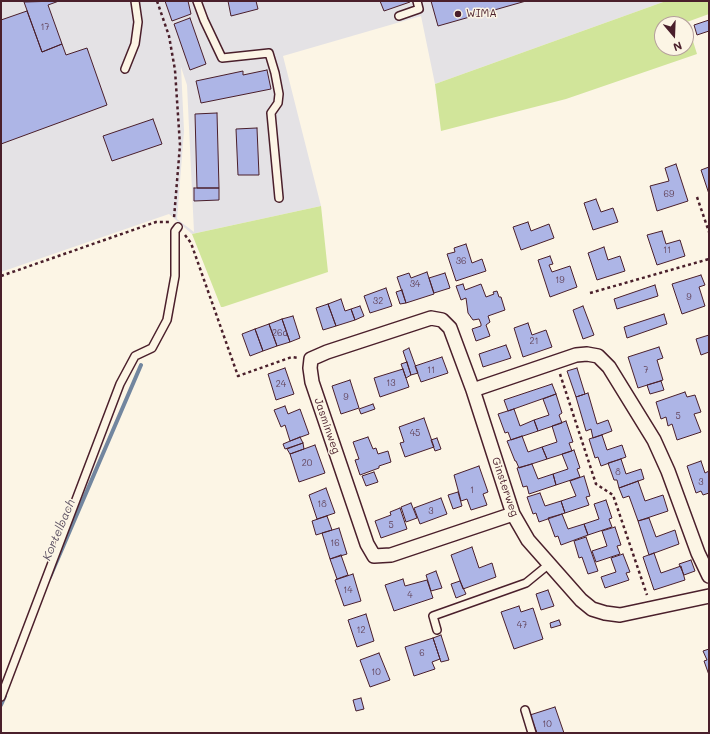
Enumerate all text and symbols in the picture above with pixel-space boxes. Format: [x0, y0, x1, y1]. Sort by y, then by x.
place label: WIMA [466, 7, 497, 21]
marker: WIMA [453, 9, 463, 19]
north arrow [654, 16, 694, 56]
house number: 17 [40, 22, 50, 32]
text: N [671, 38, 684, 55]
house number: 69 [664, 189, 674, 199]
house number: 11 [663, 245, 671, 255]
house number: 36 [456, 256, 466, 266]
house number: 19 [555, 275, 565, 285]
house number: 34 [410, 279, 420, 289]
house number: 9 [686, 292, 692, 302]
house number: 32 [373, 296, 383, 306]
house number: 26a [272, 328, 288, 338]
house number: 21 [529, 336, 539, 346]
house number: 11 [427, 365, 435, 375]
house number: 7 [643, 365, 649, 375]
house number: 13 [386, 378, 396, 388]
house number: 24 [276, 379, 286, 389]
house number: 9 [343, 392, 349, 402]
street label: Jasminweg [311, 396, 343, 456]
house number: 5 [675, 411, 681, 421]
house number: 45 [410, 428, 420, 438]
street label: Ginsterweg [489, 456, 521, 518]
house number: 20 [302, 458, 312, 468]
house number: 8 [615, 467, 621, 477]
house number: 3 [698, 477, 704, 487]
house number: 1 [470, 485, 474, 495]
water label: Kortelbach [40, 497, 78, 563]
house number: 18 [317, 499, 327, 509]
house number: 3 [428, 506, 434, 516]
house number: 5 [388, 520, 394, 530]
house number: 16 [330, 538, 340, 548]
house number: 14 [343, 585, 353, 595]
house number: 4 [407, 590, 413, 600]
house number: 47 [517, 620, 527, 630]
house number: 12 [356, 625, 366, 635]
house number: 6 [419, 648, 425, 658]
house number: 10 [371, 667, 381, 677]
house number: 10 [542, 719, 552, 729]

